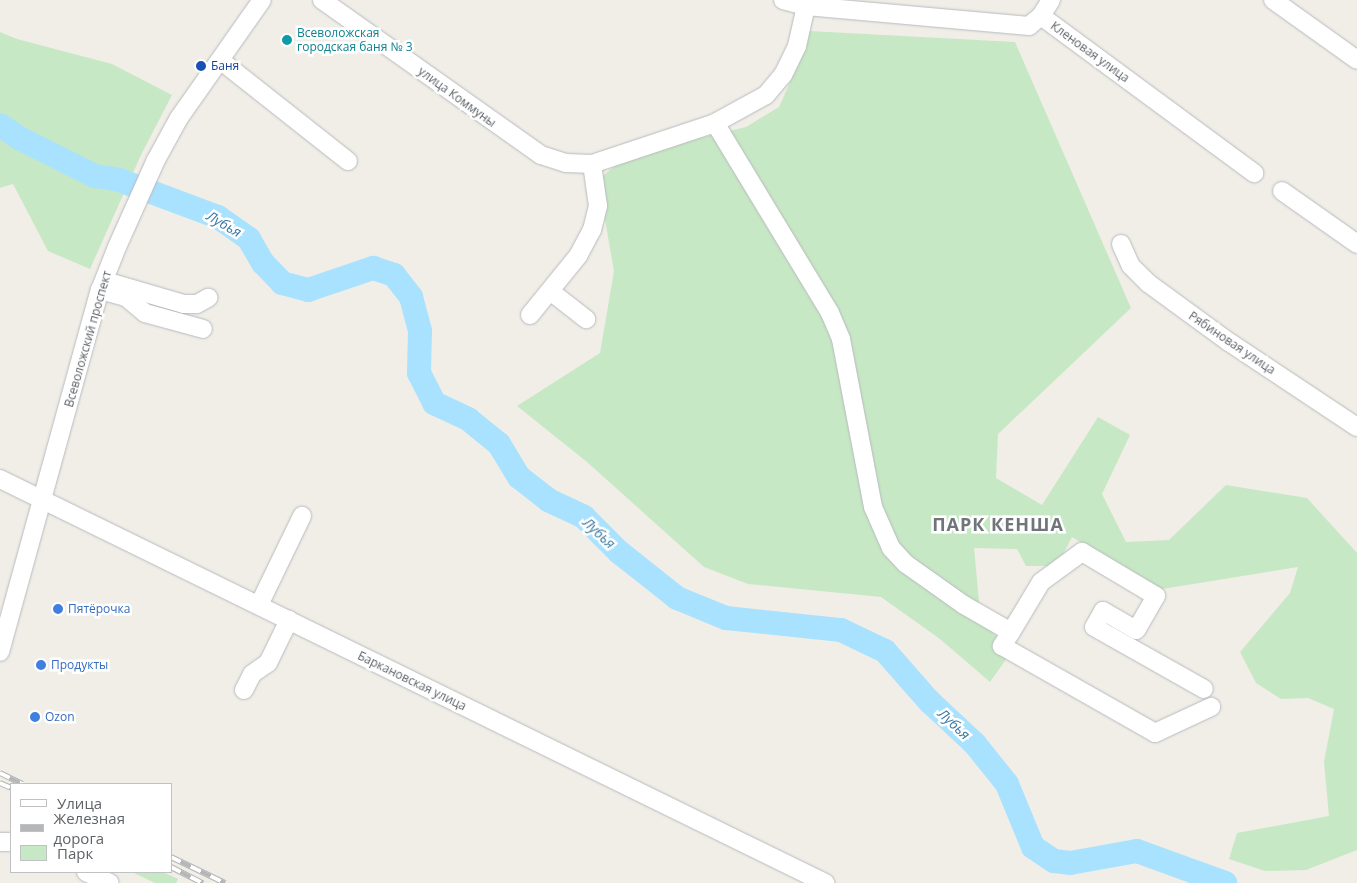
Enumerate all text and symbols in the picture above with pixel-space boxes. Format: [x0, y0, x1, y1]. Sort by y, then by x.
street label: Кленовая улица [1048, 19, 1132, 85]
place label: Всеволожская городская баня № 3 [297, 26, 413, 54]
marker: Всеволожская городская баня № 3 [281, 34, 293, 46]
place label: Баня [211, 59, 239, 73]
marker: Баня [195, 60, 207, 72]
street label: улица Коммуны [415, 64, 499, 130]
water label: Лубья [203, 207, 245, 241]
street label: Всеволожский проспект [62, 269, 114, 409]
street label: Рябиновая улица [1186, 309, 1278, 377]
district label: ПАРК КЕНША [931, 513, 1065, 535]
water label: Лубья [579, 514, 619, 552]
place label: Пятёрочка [68, 602, 130, 616]
marker: Пятёрочка [52, 603, 64, 615]
street label: Баркановская улица [355, 648, 469, 714]
place label: Продукты [51, 658, 108, 672]
marker: Продукты [35, 659, 47, 671]
water label: Лубья [934, 705, 974, 743]
place label: Ozon [45, 710, 75, 724]
marker: Ozon [29, 711, 41, 723]
legend [10, 783, 172, 873]
text: Улица [57, 793, 102, 813]
text: Железная дорога [54, 808, 125, 848]
text: Парк [57, 843, 93, 863]

